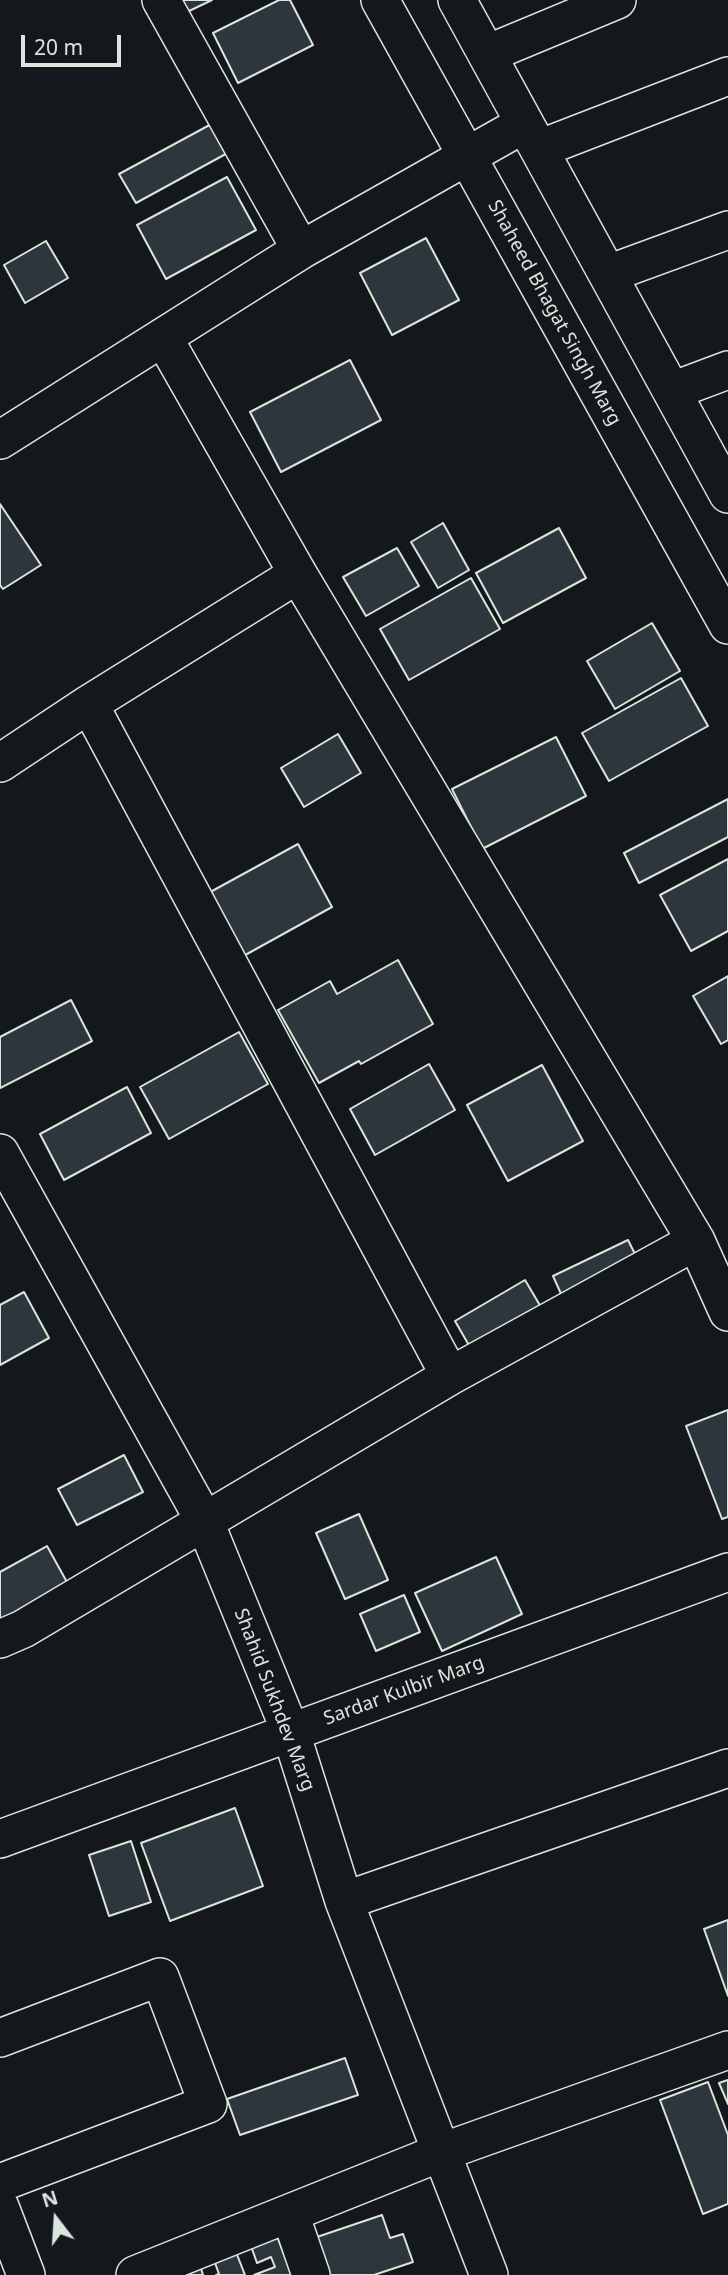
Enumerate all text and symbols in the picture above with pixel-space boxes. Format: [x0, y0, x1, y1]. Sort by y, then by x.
scale bar [24, 21, 124, 65]
text: 20 m [34, 33, 83, 61]
street label: Shaheed Bhagat Singh Marg [482, 196, 626, 430]
street label: Shahid Sukhdev Marg [229, 1605, 319, 1795]
street label: Sardar Kulbir Marg [321, 1651, 487, 1731]
north arrow [21, 2184, 91, 2254]
text: N [39, 2184, 61, 2214]

